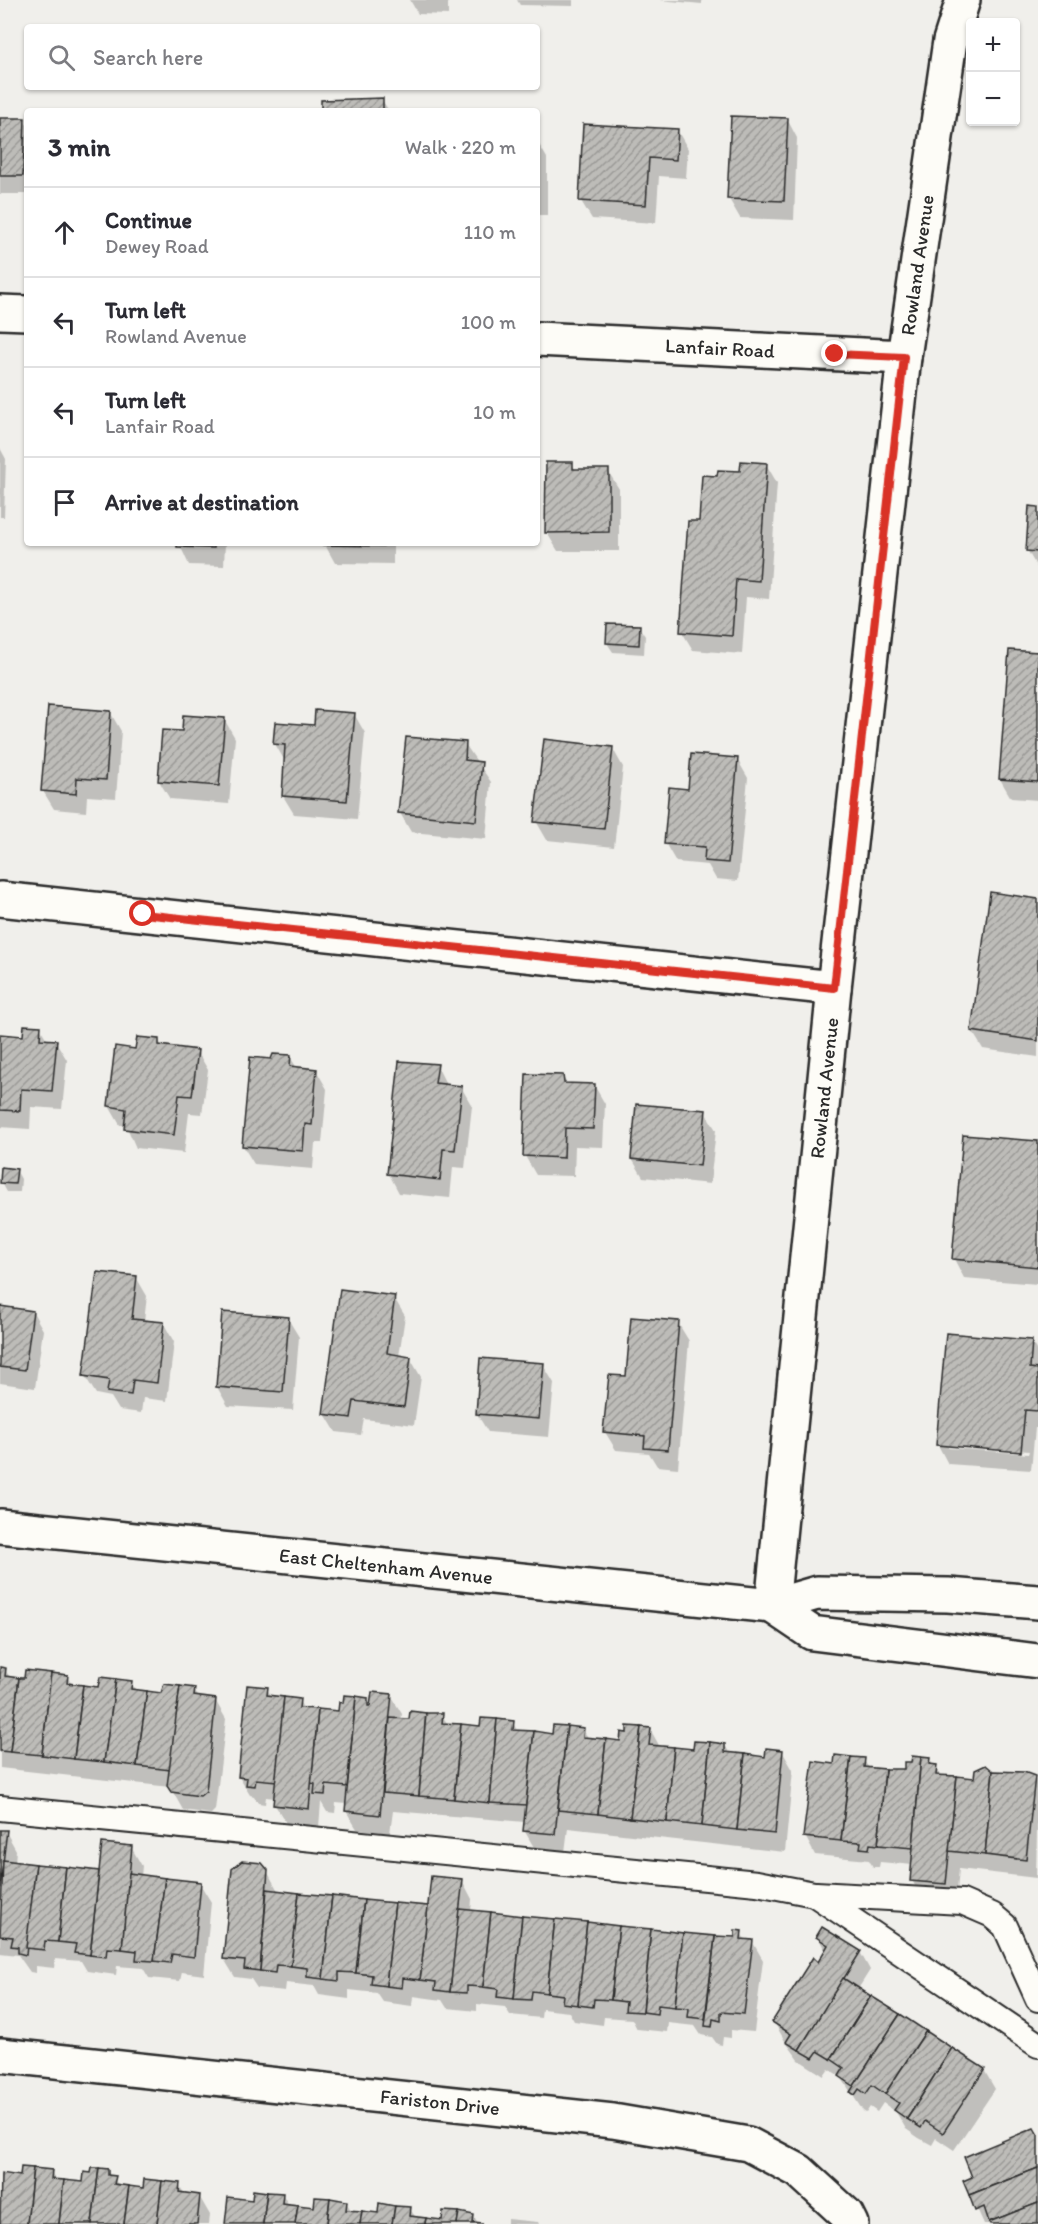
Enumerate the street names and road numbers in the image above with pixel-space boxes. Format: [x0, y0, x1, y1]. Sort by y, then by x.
street label: Rowland Avenue [895, 193, 939, 337]
street label: Lanfair Road [665, 333, 775, 363]
street label: Rowland Avenue [805, 1016, 843, 1160]
street label: East Cheltenham Avenue [278, 1543, 494, 1589]
street label: Fariston Drive [379, 2084, 501, 2120]

